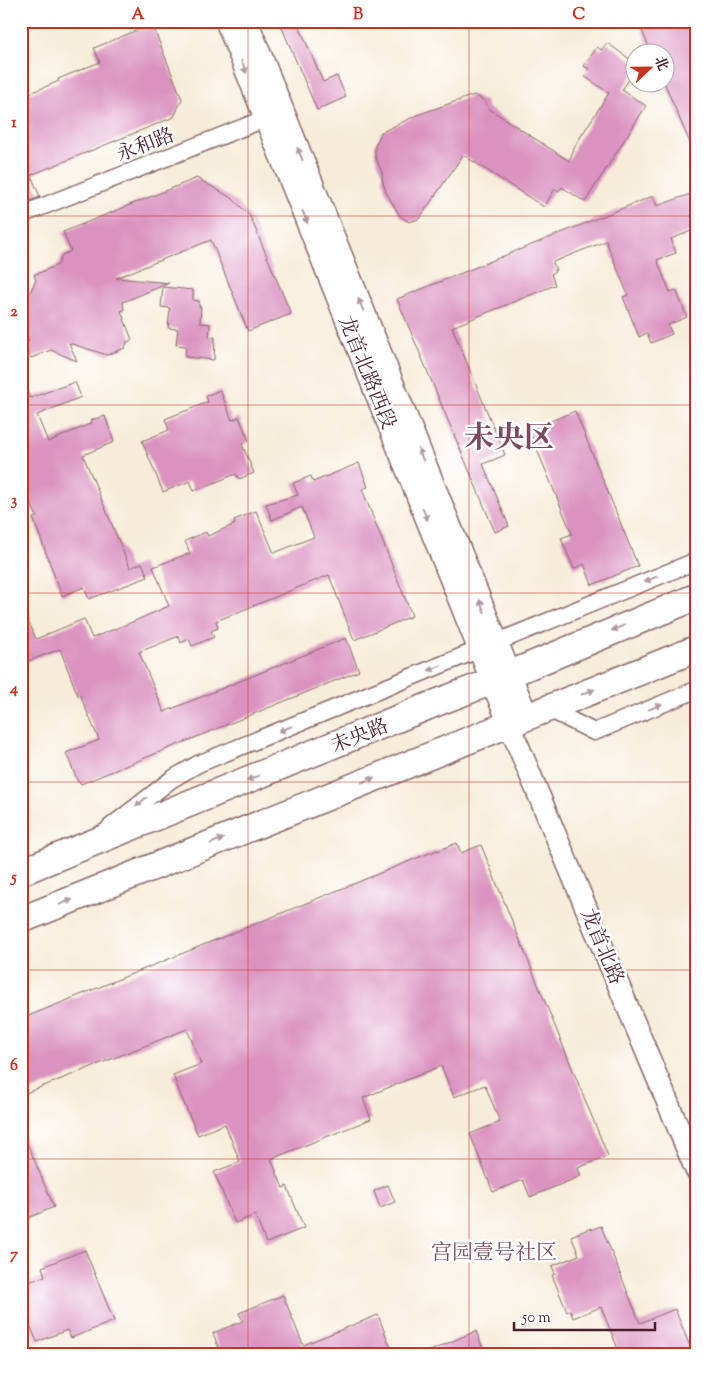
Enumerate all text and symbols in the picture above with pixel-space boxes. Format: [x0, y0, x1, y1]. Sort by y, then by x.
text: A [132, 4, 145, 27]
text: B [353, 4, 363, 27]
text: C [573, 4, 586, 27]
north arrow [624, 42, 674, 92]
text: 北 [648, 54, 672, 74]
one-way arrow [241, 59, 248, 74]
text: 1 [11, 112, 17, 135]
street label: 永和路 [113, 122, 179, 171]
one-way arrow [296, 146, 304, 161]
one-way arrow [301, 210, 309, 224]
one-way arrow [357, 297, 365, 312]
text: 2 [10, 301, 18, 324]
street label: 龙首北路西段 [330, 312, 402, 434]
district label: 未央区 [464, 418, 554, 461]
one-way arrow [417, 448, 425, 463]
text: 3 [11, 490, 18, 513]
one-way arrow [421, 507, 429, 522]
one-way arrow [643, 576, 658, 583]
one-way arrow [478, 598, 486, 613]
one-way arrow [611, 625, 625, 633]
one-way arrow [428, 664, 442, 672]
text: 4 [9, 678, 18, 701]
one-way arrow [581, 687, 595, 695]
one-way arrow [648, 703, 663, 711]
street label: 未央路 [327, 713, 393, 762]
one-way arrow [277, 726, 292, 733]
one-way arrow [246, 774, 260, 782]
one-way arrow [361, 776, 376, 784]
one-way arrow [135, 797, 148, 808]
one-way arrow [210, 837, 225, 845]
text: 5 [9, 867, 17, 890]
one-way arrow [59, 897, 74, 905]
street label: 龙首北路 [572, 904, 630, 989]
text: 6 [10, 1055, 18, 1078]
district label: 宫园壹号社区 [431, 1239, 557, 1269]
text: 7 [10, 1244, 19, 1267]
scale bar [514, 1300, 656, 1332]
text: 50 m [521, 1308, 551, 1329]

